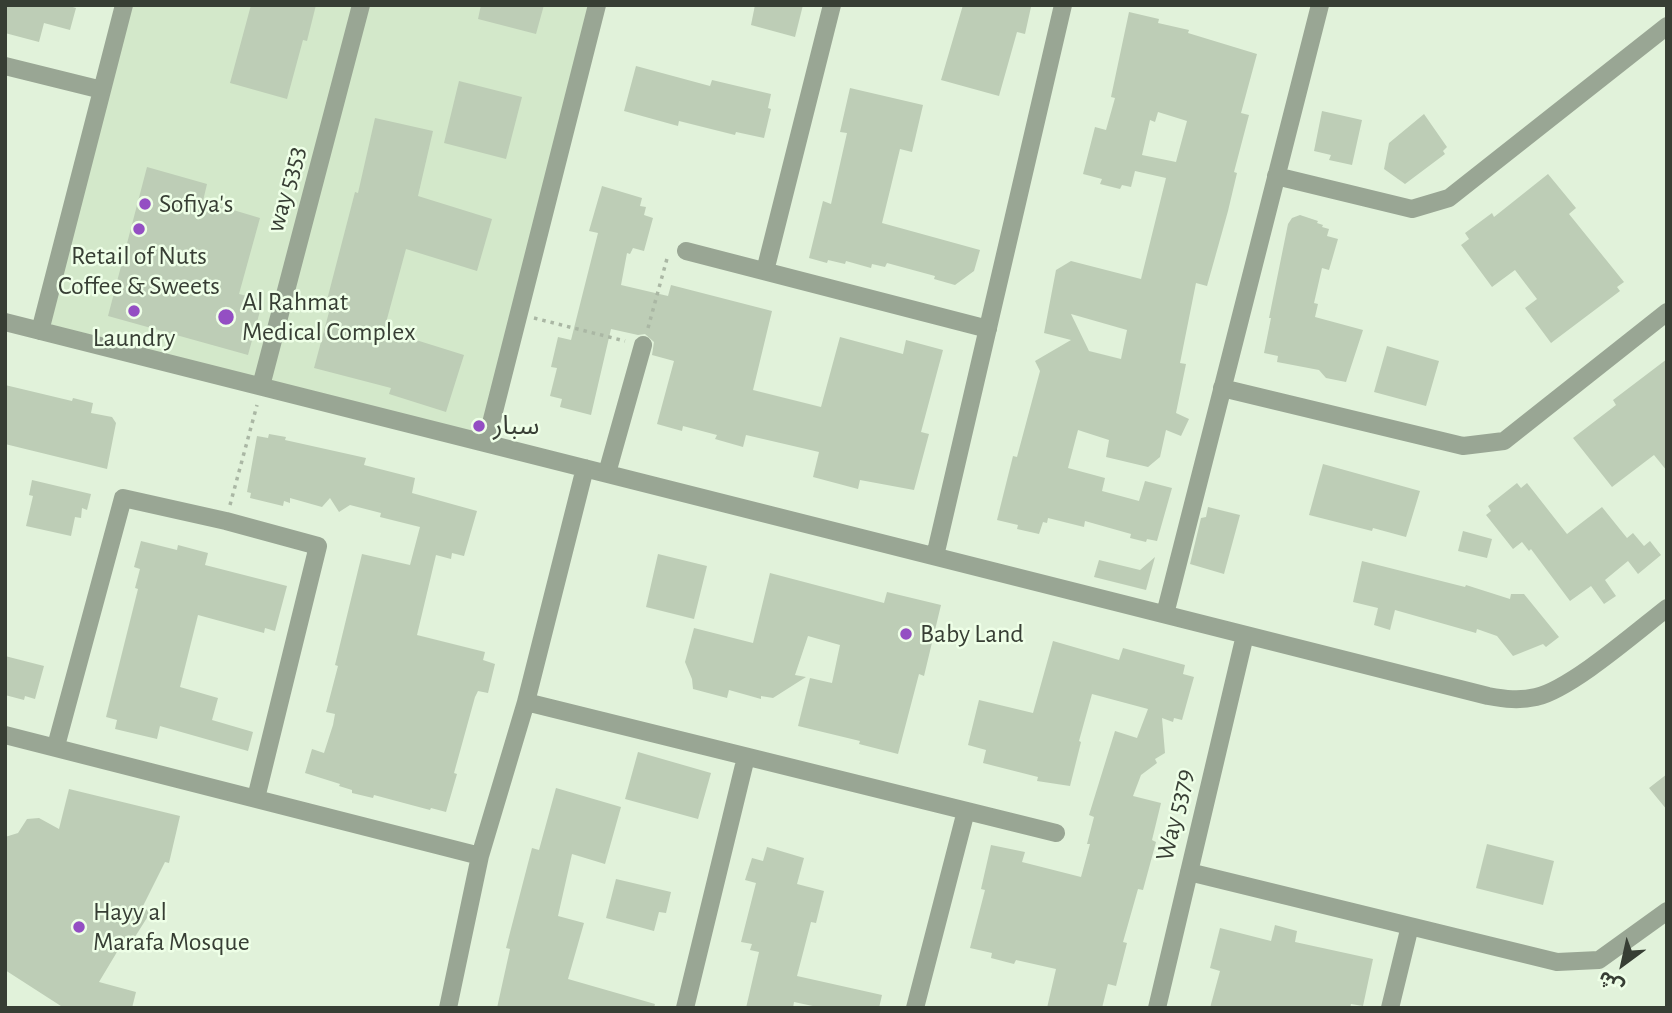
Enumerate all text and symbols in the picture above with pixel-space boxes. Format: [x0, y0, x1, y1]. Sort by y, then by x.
street label: way 5353 [260, 143, 312, 235]
place label: Sofiya's [159, 188, 233, 220]
marker: Sofiya's [137, 196, 153, 212]
marker: Retail of Nuts Coffee & Sweets [131, 221, 147, 237]
place label: Retail of Nuts Coffee & Sweets [58, 240, 220, 302]
place label: Al Rahmat Medical Complex [242, 286, 415, 348]
marker: Laundry [126, 303, 142, 319]
marker: Al Rahmat Medical Complex [216, 307, 236, 327]
place label: Laundry [93, 322, 175, 354]
place label: سبار [493, 410, 539, 442]
marker: سبار [471, 418, 487, 434]
place label: Baby Land [920, 618, 1024, 650]
marker: Baby Land [898, 626, 914, 642]
street label: Way 5379 [1149, 766, 1201, 864]
place label: Hayy al Marafa Mosque [93, 896, 250, 958]
marker: Hayy al Marafa Mosque [71, 919, 87, 935]
north arrow [1588, 929, 1658, 999]
text: ش [1595, 967, 1627, 997]

